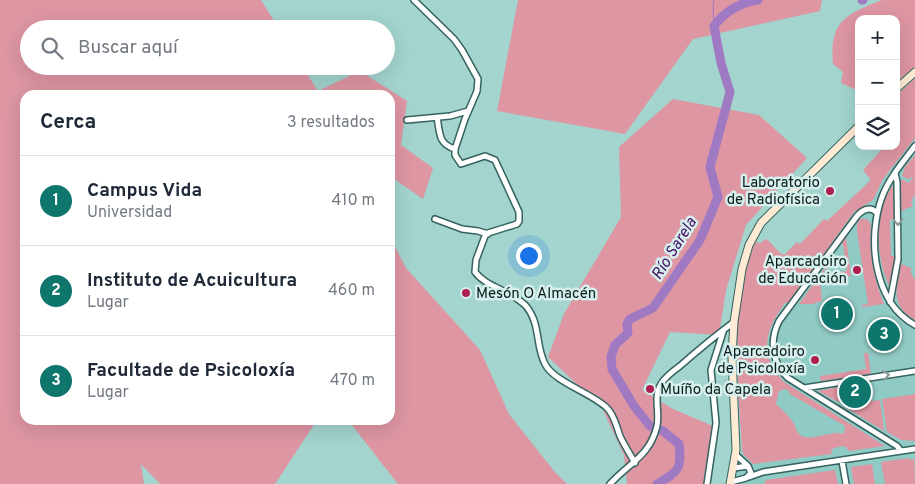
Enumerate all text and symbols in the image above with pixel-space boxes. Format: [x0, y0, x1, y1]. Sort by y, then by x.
map controls [855, 15, 900, 150]
button: + [855, 15, 900, 60]
search box [20, 20, 395, 75]
icon: search [38, 34, 66, 62]
text: Buscar aquí [78, 36, 178, 60]
button: − [855, 60, 900, 105]
button: layers [855, 105, 900, 150]
text: Cerca [40, 109, 96, 136]
text: 3 resultados [287, 113, 375, 133]
place label: Laboratorio de Radiofísica [727, 174, 820, 210]
text: Campus Vida [87, 179, 202, 203]
marker: Laboratorio de Radiofísica [824, 185, 836, 197]
text: 1 [53, 191, 59, 211]
text: 410 m [332, 191, 375, 211]
text: Universidad [87, 203, 172, 223]
water label: Río Sarela [648, 213, 702, 284]
one-way arrow [893, 218, 903, 226]
your location [516, 243, 542, 269]
place label: Aparcadoiro de Educación [758, 253, 847, 289]
marker: Aparcadoiro de Educación [851, 264, 863, 276]
text: Instituto de Acuicultura [87, 269, 297, 293]
text: 2 [51, 281, 61, 301]
text: 460 m [328, 281, 375, 301]
place label: Mesón O Almacén [476, 285, 596, 304]
marker: Mesón O Almacén [460, 287, 472, 299]
text: Lugar [87, 293, 129, 313]
pin: 1 [821, 295, 853, 333]
pin: 3 [868, 316, 900, 354]
place label: Aparcadoiro de Psicoloxía [717, 343, 805, 379]
marker: Aparcadoiro de Psicoloxía [809, 354, 821, 366]
text: Facultade de Psicoloxía [87, 359, 295, 383]
text: 3 [51, 371, 61, 391]
text: 470 m [330, 371, 375, 391]
one-way arrow [881, 371, 890, 381]
pin: 2 [839, 373, 871, 411]
place label: Muíño da Capela [660, 381, 771, 400]
text: Lugar [87, 383, 129, 403]
marker: Muíño da Capela [644, 383, 656, 395]

